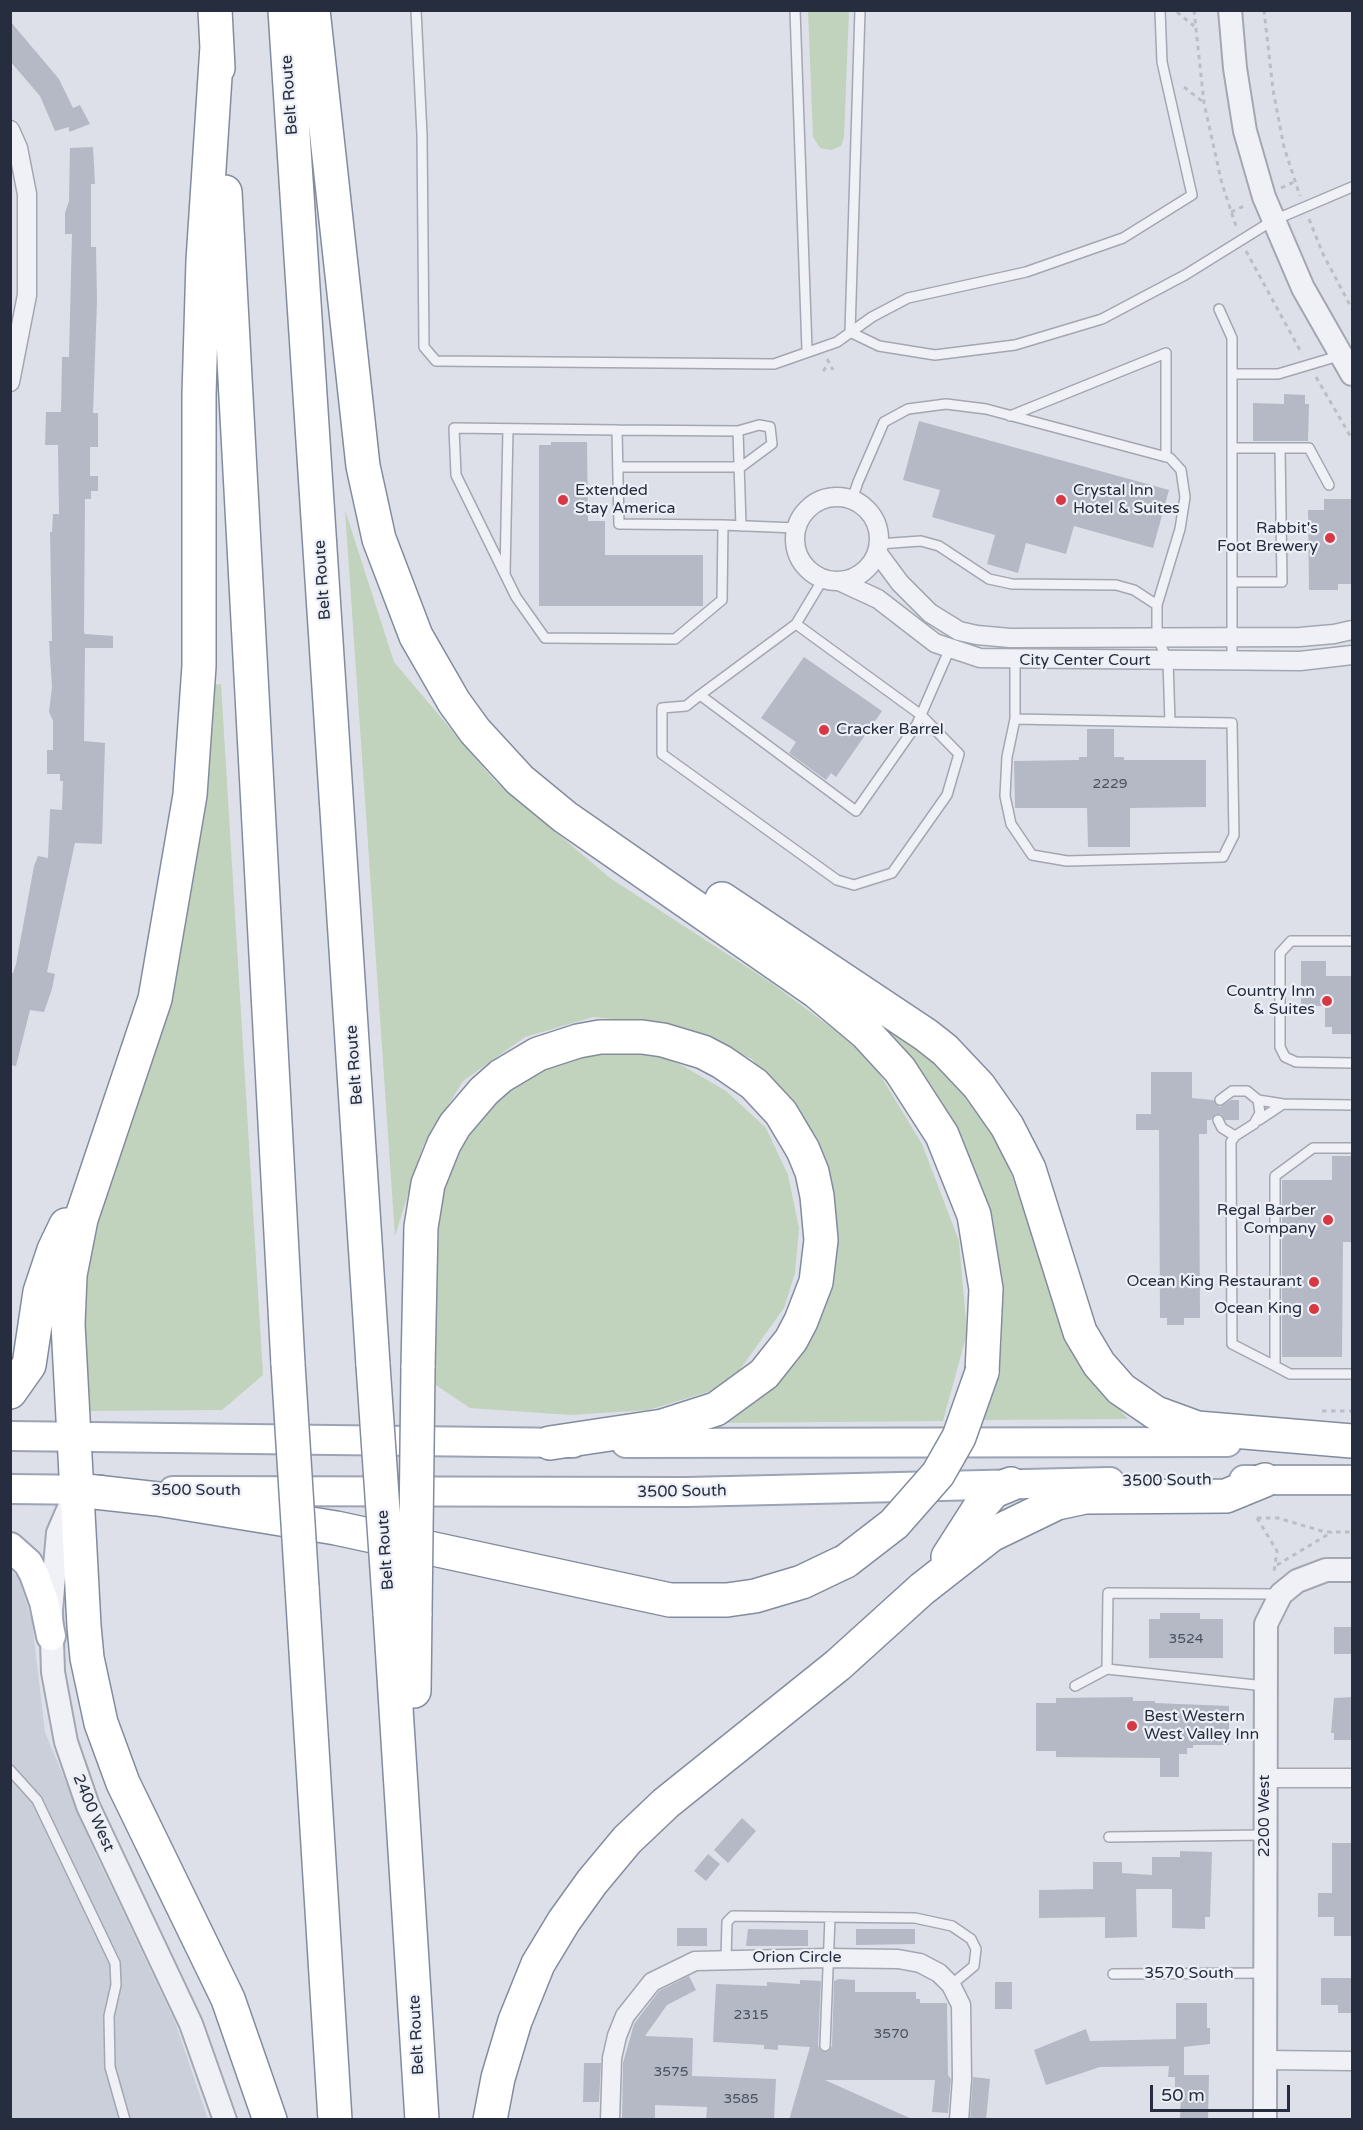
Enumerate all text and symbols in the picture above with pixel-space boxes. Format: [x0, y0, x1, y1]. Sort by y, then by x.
street label: Belt Route [278, 54, 302, 136]
place label: Extended Stay America [575, 481, 675, 519]
place label: Crystal Inn Hotel & Suites [1073, 481, 1180, 519]
marker: Extended Stay America [556, 493, 570, 507]
marker: Crystal Inn Hotel & Suites [1054, 493, 1068, 507]
place label: Rabbit's Foot Brewery [1217, 519, 1318, 557]
marker: Rabbit's Foot Brewery [1323, 531, 1337, 545]
street label: Belt Route [311, 539, 335, 621]
street label: City Center Court [1019, 651, 1151, 671]
place label: Cracker Barrel [836, 720, 944, 740]
marker: Cracker Barrel [817, 723, 831, 737]
house number: 2229 [1092, 776, 1128, 792]
place label: Country Inn & Suites [1226, 982, 1315, 1020]
marker: Country Inn & Suites [1320, 994, 1334, 1008]
street label: Belt Route [343, 1024, 367, 1106]
place label: Regal Barber Company [1217, 1201, 1316, 1239]
marker: Regal Barber Company [1321, 1213, 1335, 1227]
place label: Ocean King Restaurant [1127, 1272, 1302, 1292]
marker: Ocean King Restaurant [1307, 1275, 1321, 1289]
place label: Ocean King [1214, 1299, 1302, 1319]
marker: Ocean King [1307, 1302, 1321, 1316]
street label: 3500 South [1122, 1471, 1212, 1491]
street label: 3500 South [151, 1481, 241, 1501]
street label: 3500 South [637, 1482, 727, 1502]
street label: Belt Route [374, 1509, 398, 1591]
house number: 3524 [1168, 1631, 1204, 1647]
place label: Best Western West Valley Inn [1144, 1707, 1259, 1745]
marker: Best Western West Valley Inn [1125, 1719, 1139, 1733]
street label: 2400 West [68, 1771, 118, 1855]
street label: 2200 West [1255, 1775, 1275, 1857]
street label: Orion Circle [752, 1948, 842, 1968]
street label: 3570 South [1144, 1964, 1234, 1984]
street label: Belt Route [405, 1994, 429, 2076]
house number: 2315 [733, 2007, 769, 2023]
house number: 3570 [873, 2026, 909, 2042]
house number: 3575 [653, 2064, 689, 2080]
scale bar [1153, 2073, 1292, 2111]
text: 50 m [1161, 2084, 1205, 2106]
house number: 3585 [723, 2091, 759, 2107]

